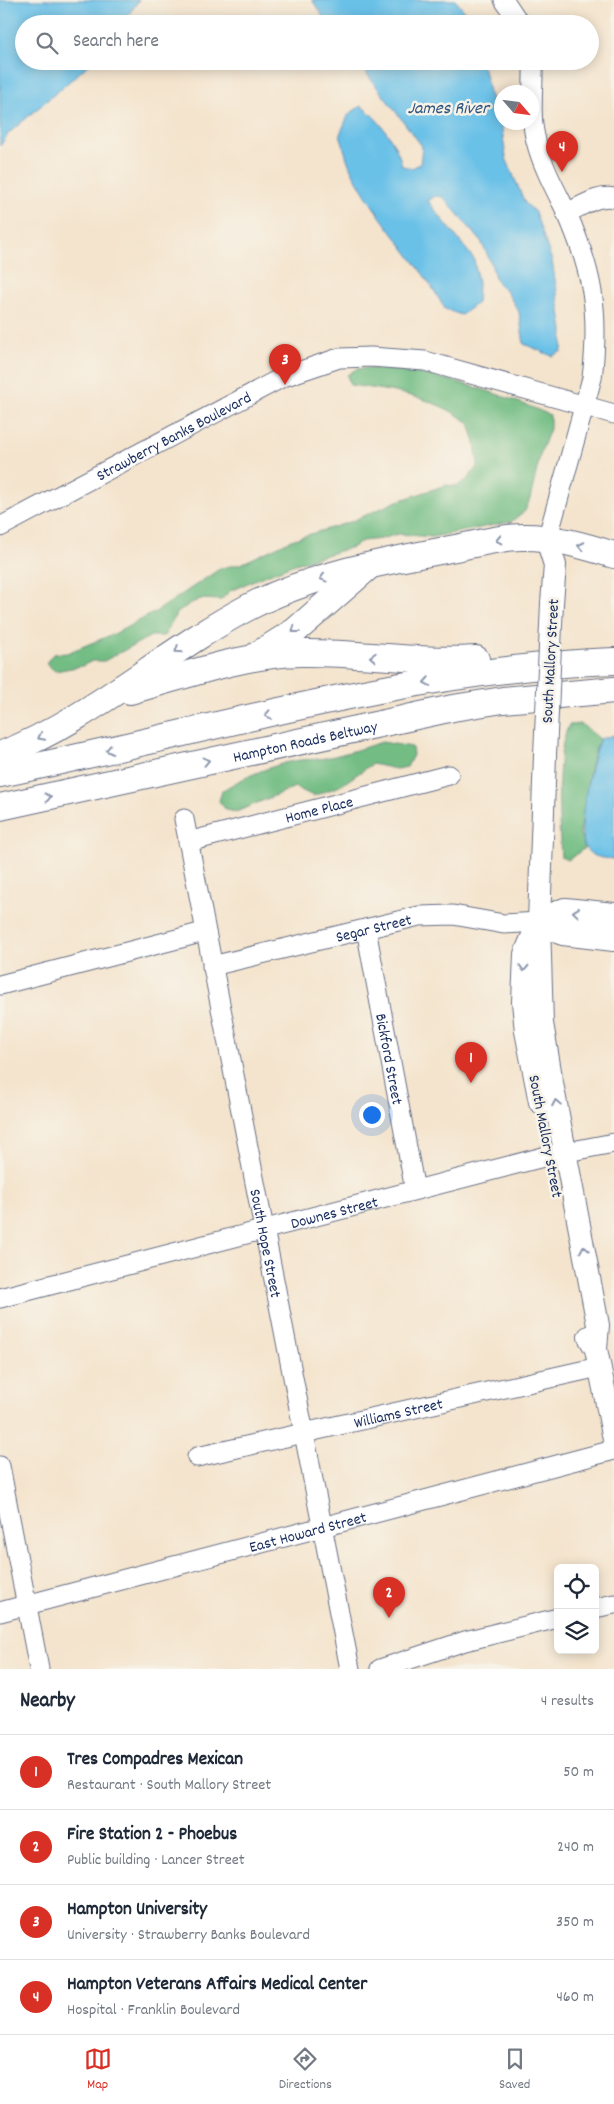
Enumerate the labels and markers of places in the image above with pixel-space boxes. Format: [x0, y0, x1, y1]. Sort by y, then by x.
pin: 4 [546, 131, 578, 172]
pin: 3 [269, 344, 301, 385]
pin: 1 [455, 1042, 487, 1083]
pin: 2 [373, 1577, 405, 1618]

